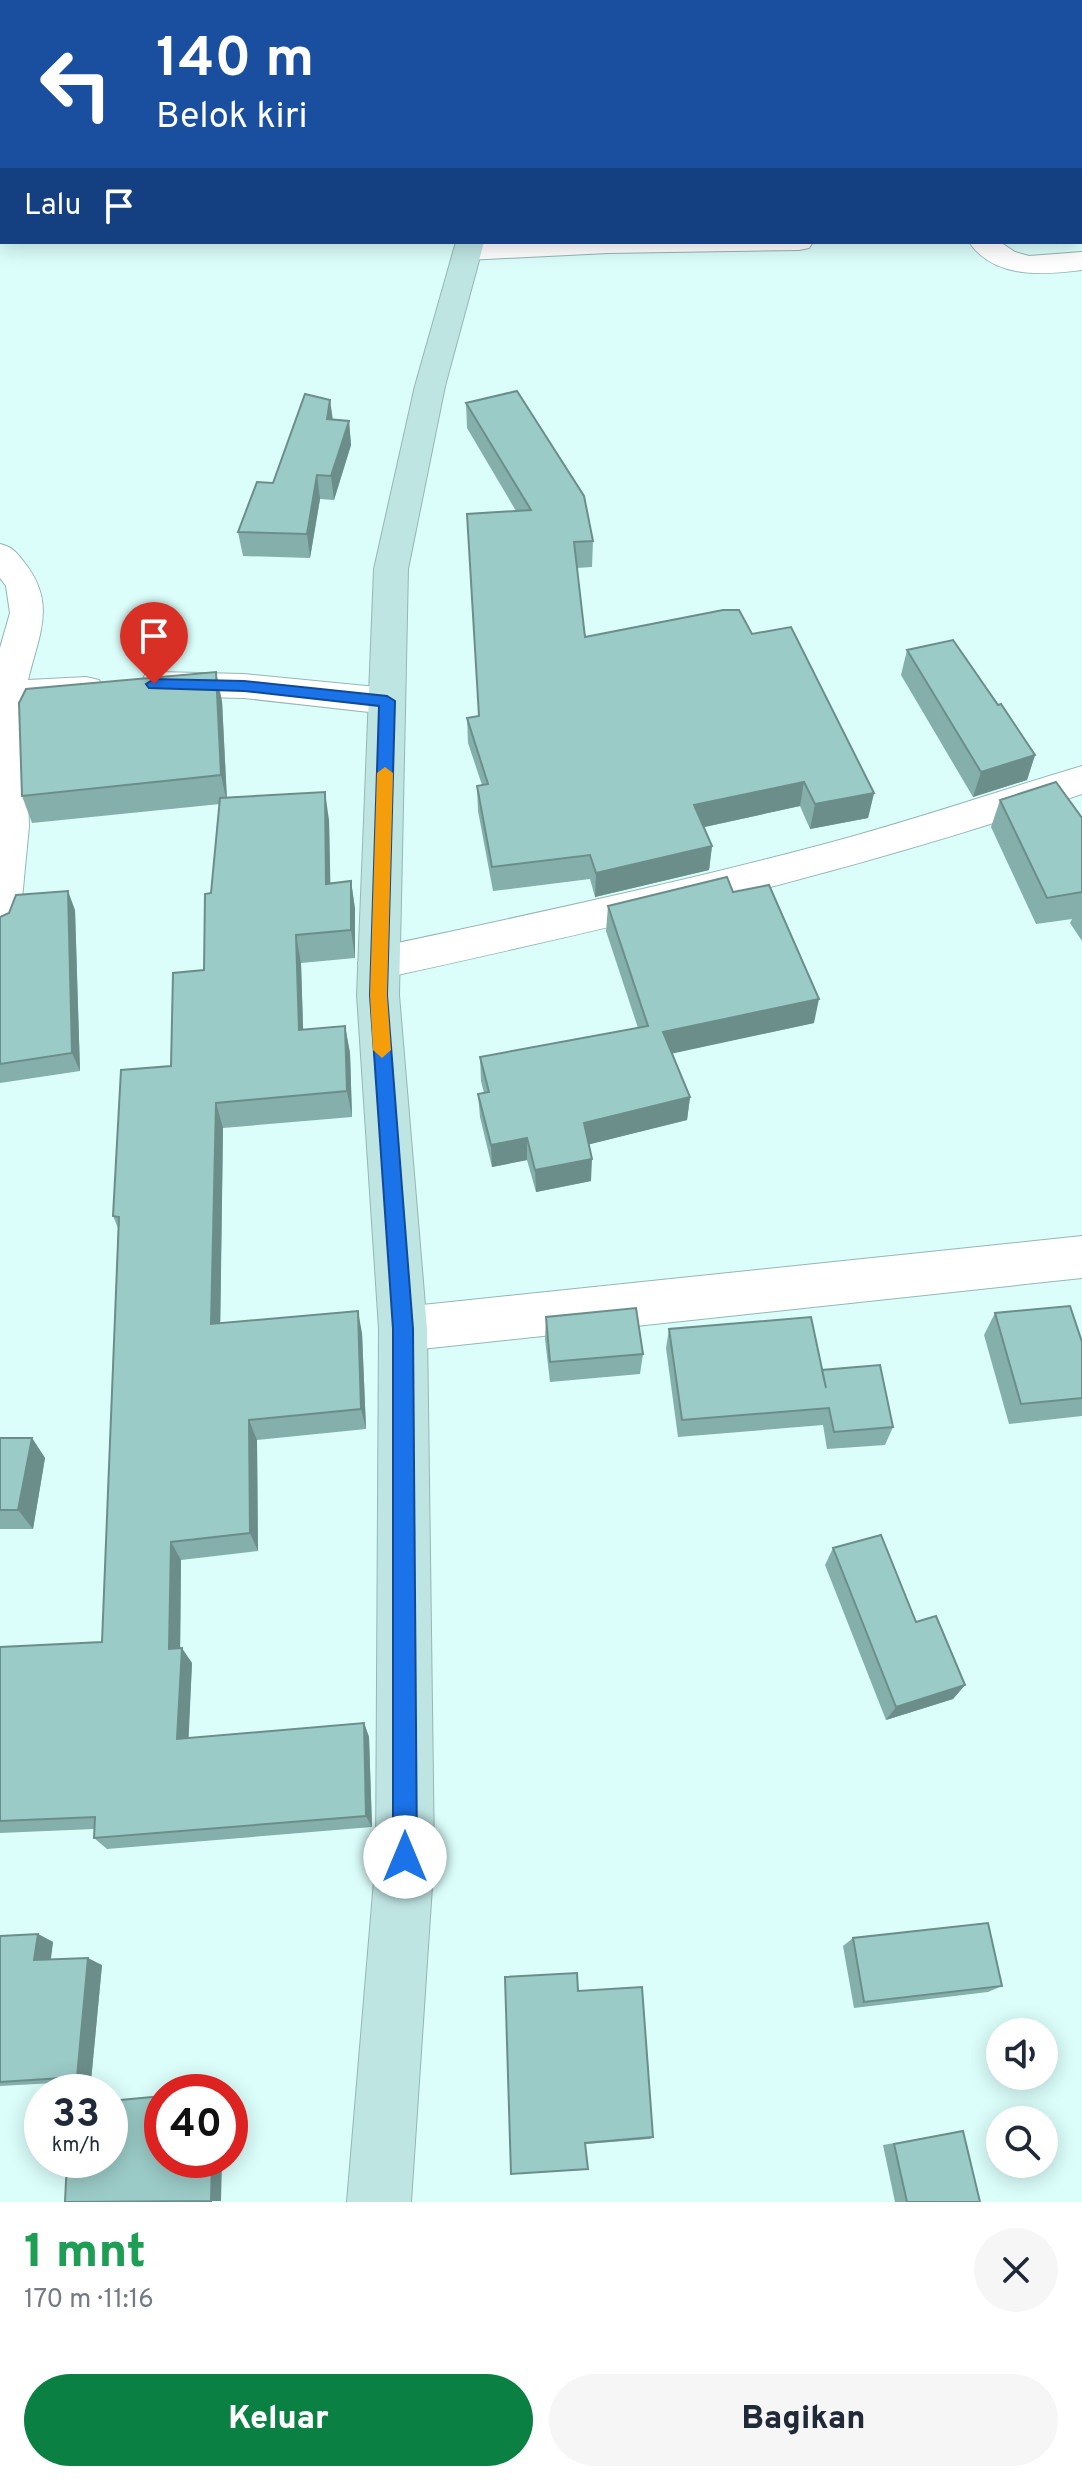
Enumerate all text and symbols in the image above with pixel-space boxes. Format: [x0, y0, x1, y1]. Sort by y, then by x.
text: 140 m [156, 26, 314, 96]
icon: left [24, 32, 128, 136]
text: Belok kiri [156, 95, 308, 141]
icon: arrive [97, 184, 141, 228]
text: Lalu [24, 188, 81, 225]
pin [120, 602, 188, 684]
icon: arrive [132, 614, 176, 658]
position arrow [363, 1815, 447, 1899]
map controls [986, 2018, 1058, 2178]
button: sound [986, 2018, 1058, 2090]
speed limit sign: 40 [144, 2074, 248, 2178]
text: 33 [52, 2091, 100, 2141]
button: search [986, 2106, 1058, 2178]
text: km/h [52, 2133, 100, 2159]
text: 1 mnt [24, 2224, 146, 2284]
button: close [974, 2228, 1058, 2312]
text: 170 m · 11:16 [24, 2284, 154, 2317]
button: Keluar [24, 2374, 533, 2466]
button: Bagikan [549, 2374, 1058, 2466]

